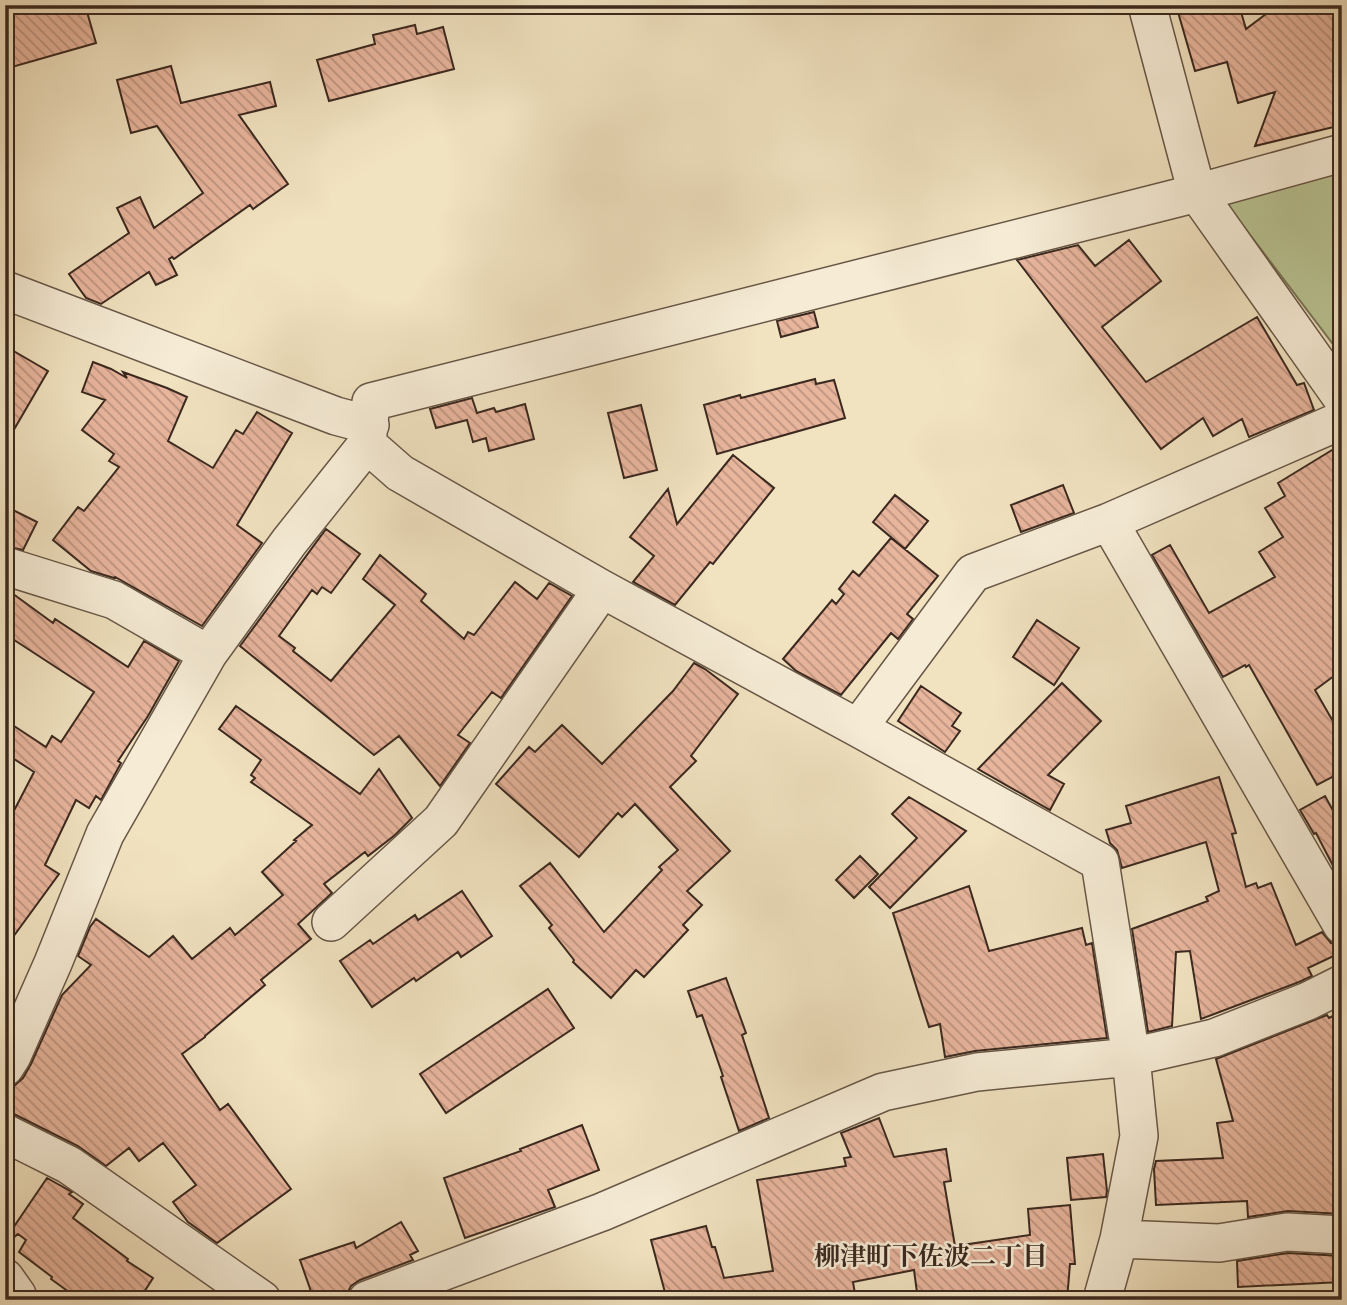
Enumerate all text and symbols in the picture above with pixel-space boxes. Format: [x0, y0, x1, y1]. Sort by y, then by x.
district label: 柳津町下佐波二丁目 [814, 1241, 1048, 1273]

